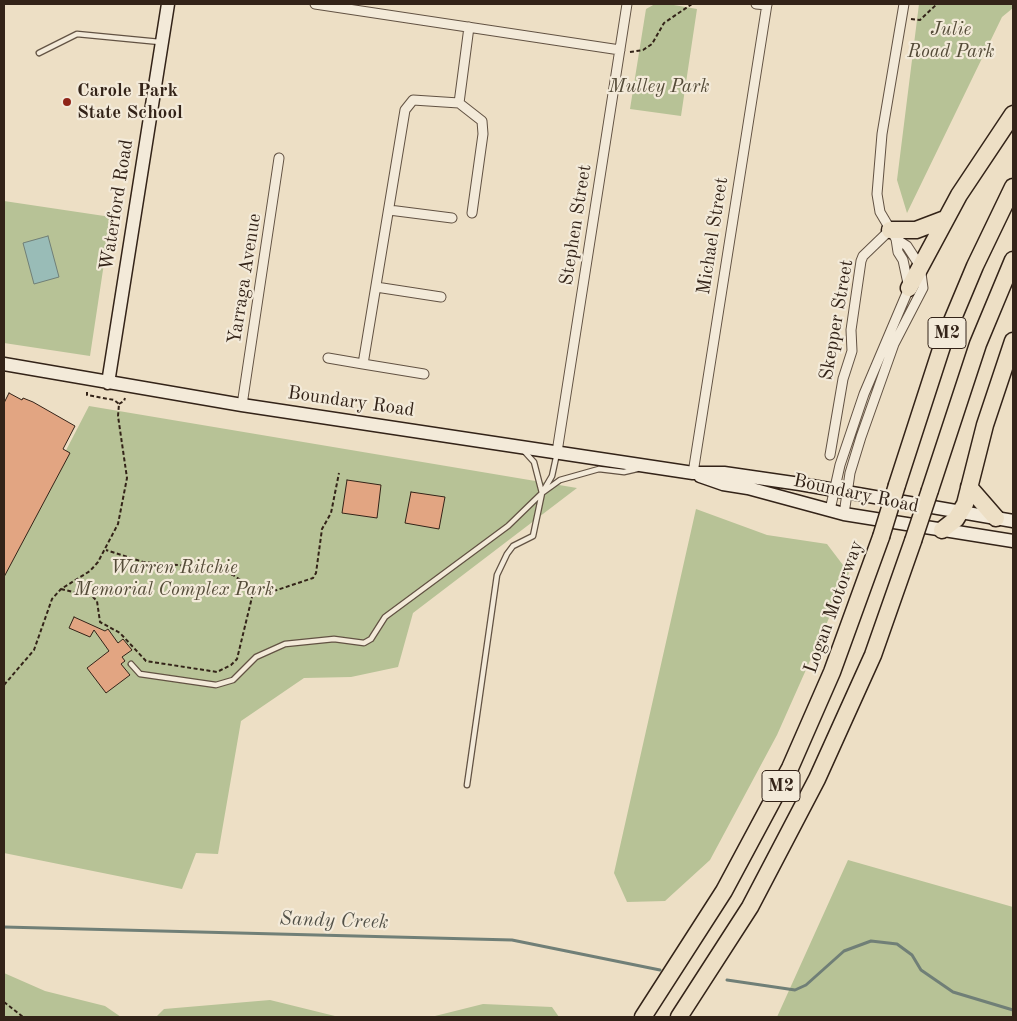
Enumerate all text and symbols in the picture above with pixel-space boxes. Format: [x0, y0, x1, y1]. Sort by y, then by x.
park label: Julie Road Park [907, 19, 995, 63]
park label: Mulley Park [609, 76, 709, 98]
place label: Carole Park State School [77, 80, 183, 124]
marker: Carole Park State School [61, 96, 73, 108]
street label: Waterford Road [95, 138, 139, 272]
street label: Stephen Street [555, 163, 597, 287]
street label: Michael Street [692, 176, 734, 296]
street label: Yarraga Avenue [223, 212, 267, 346]
street label: Skepper Street [815, 258, 859, 382]
road number: M2 [928, 317, 966, 348]
street label: Boundary Road [286, 382, 416, 422]
street label: Boundary Road [791, 470, 921, 518]
street label: Logan Motorway [799, 537, 869, 677]
park label: Warren Ritchie Memorial Complex Park [74, 557, 274, 601]
road number: M2 [762, 770, 800, 801]
water label: Sandy Creek [279, 907, 389, 935]

